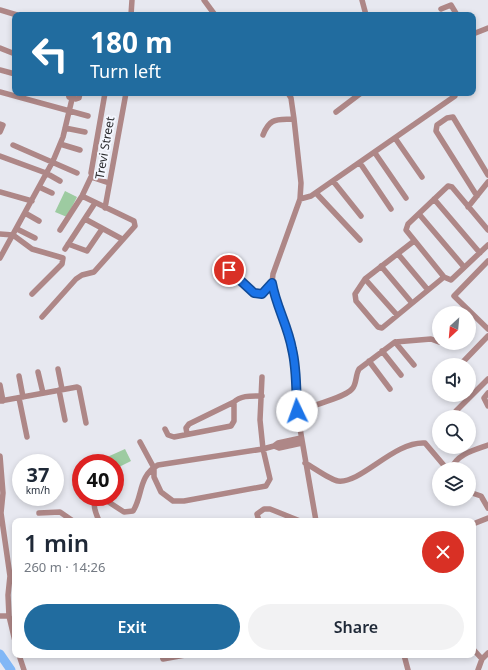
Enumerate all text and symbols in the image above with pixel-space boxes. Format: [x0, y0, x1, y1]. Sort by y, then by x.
text: 180 m [90, 23, 173, 61]
icon: left [24, 28, 76, 80]
text: Turn left [90, 59, 161, 83]
street label: Trevi Street [91, 115, 118, 180]
pin [212, 253, 246, 287]
icon: arrive [218, 259, 240, 281]
north arrow [432, 306, 476, 350]
map controls [432, 306, 476, 506]
button: sound [432, 358, 476, 402]
position arrow [276, 390, 318, 432]
button: search [432, 410, 476, 454]
speed limit sign: 40 [72, 454, 124, 506]
text: 37 [27, 461, 49, 488]
button: layers [432, 462, 476, 506]
text: km/h [26, 483, 50, 497]
text: 1 min [24, 526, 89, 559]
button: close [422, 531, 464, 573]
text: 260 m · 14:26 [24, 558, 105, 576]
button: Exit [24, 604, 240, 650]
button: Share [248, 604, 464, 650]

